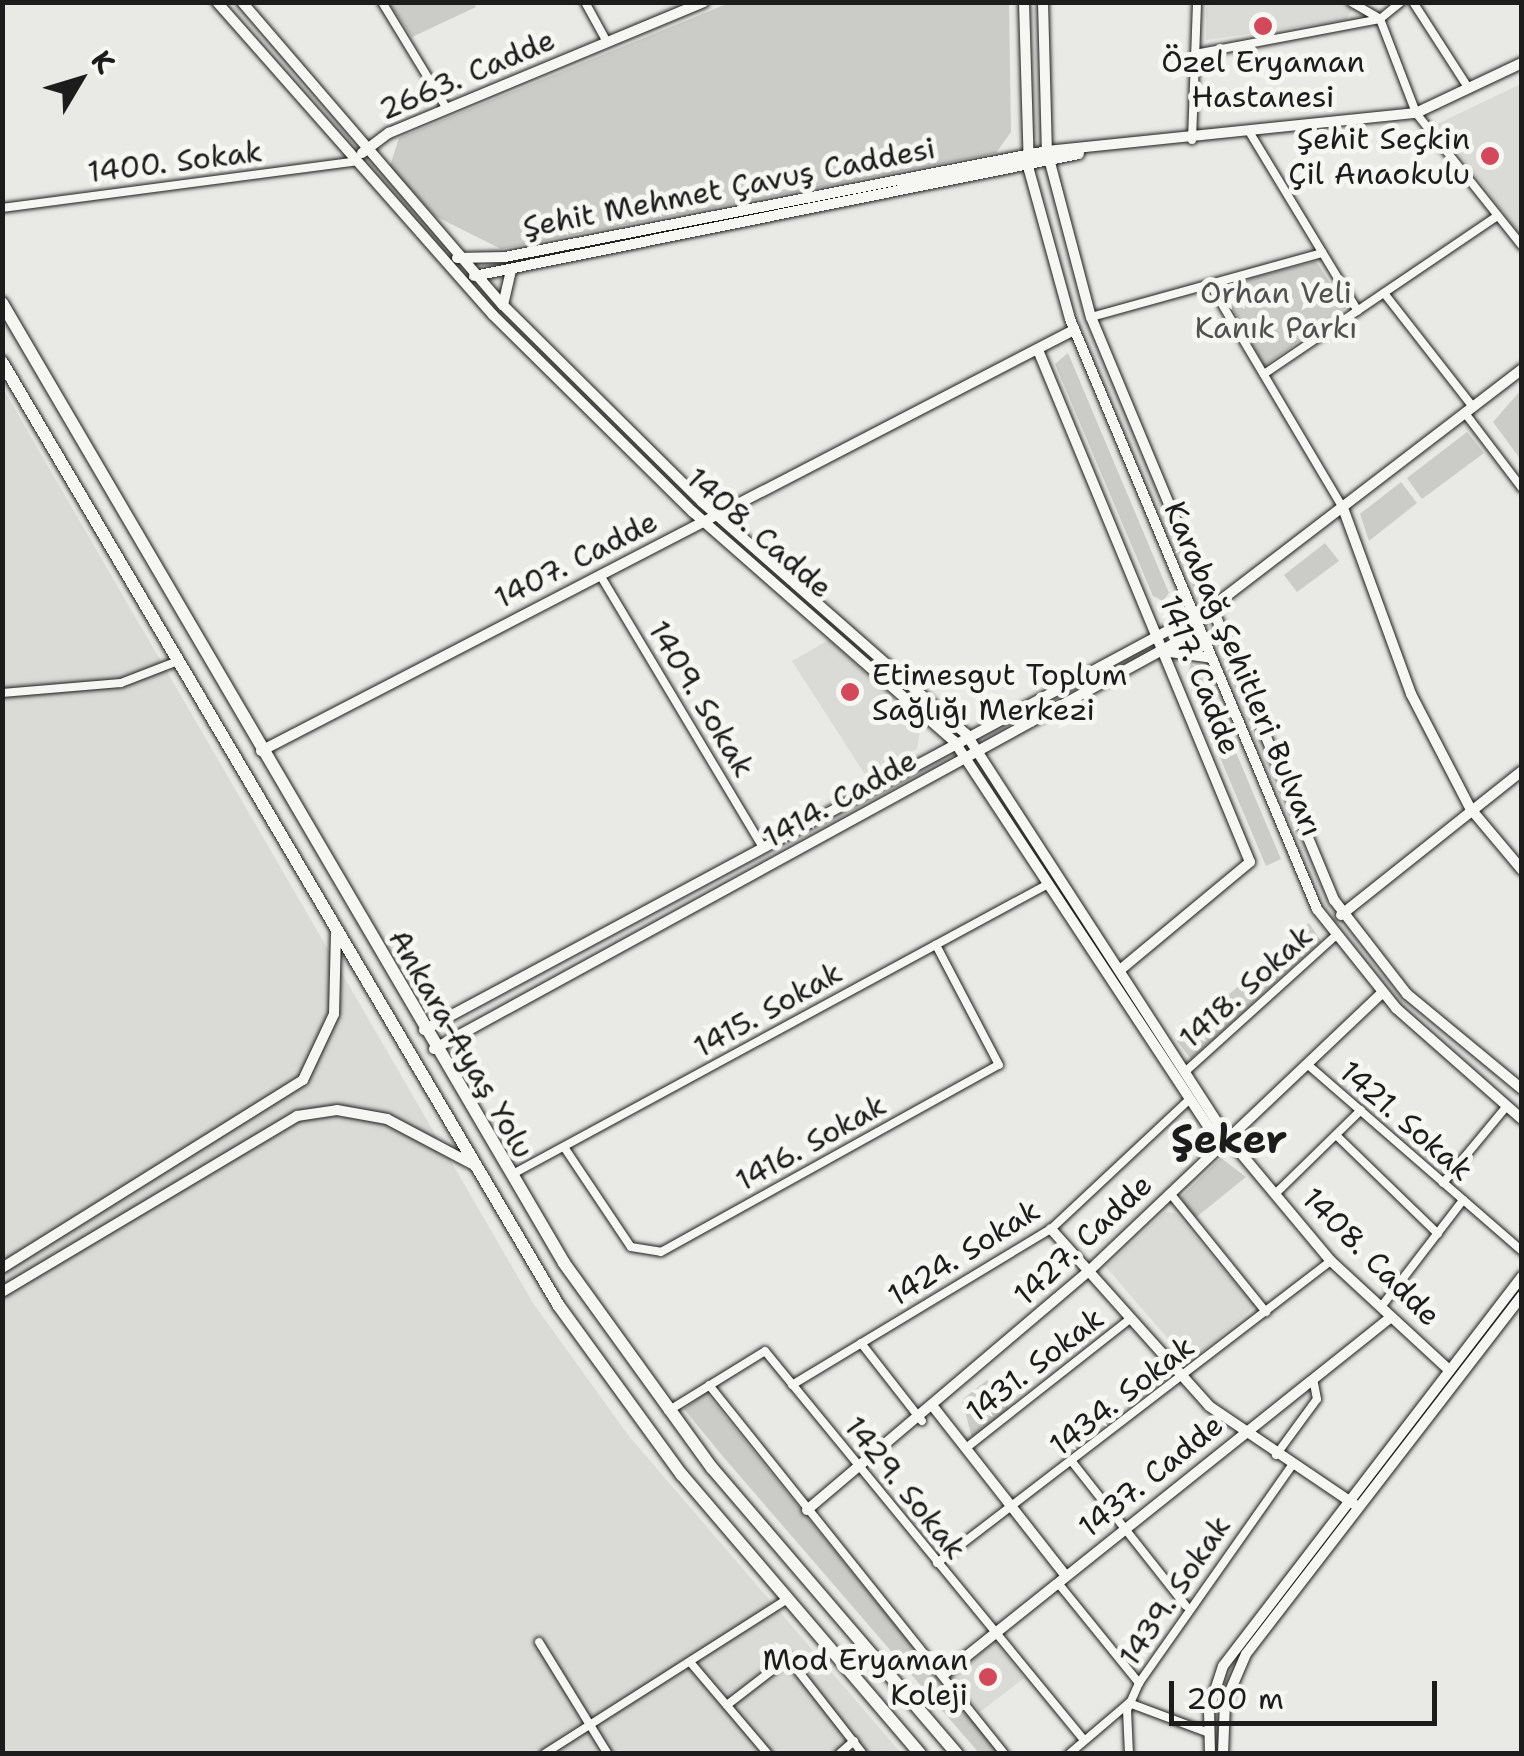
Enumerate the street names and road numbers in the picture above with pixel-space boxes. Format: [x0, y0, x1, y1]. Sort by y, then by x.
street label: 2663. Cadde [374, 22, 560, 128]
street label: Şehit Mehmet Çavuş Caddesi [520, 130, 938, 246]
street label: 1400. Sokak [86, 133, 264, 191]
street label: 1408. Cadde [679, 460, 839, 606]
street label: Karabağ Şehitleri Bulvarı [1156, 496, 1330, 842]
street label: 1407. Cadde [489, 504, 663, 616]
street label: 1417. Cadde [1152, 590, 1248, 760]
street label: 1409. Sokak [640, 614, 762, 784]
street label: 1414. Cadde [757, 742, 923, 856]
street label: 1418. Sokak [1172, 918, 1320, 1056]
street label: Ankara-Ayaş Yolu [381, 923, 541, 1165]
street label: 1415. Sokak [688, 954, 848, 1066]
street label: 1421. Sokak [1332, 1053, 1480, 1189]
street label: 1416. Sokak [730, 1087, 892, 1199]
street label: 1427. Cadde [1007, 1167, 1159, 1313]
street label: 1408. Cadde [1294, 1180, 1448, 1334]
street label: 1424. Sokak [881, 1192, 1047, 1314]
street label: 1431. Sokak [959, 1300, 1111, 1430]
street label: 1434. Sokak [1043, 1329, 1201, 1463]
street label: 1437. Cadde [1072, 1407, 1230, 1545]
street label: 1429. Sokak [836, 1409, 974, 1567]
street label: 1439. Sokak [1112, 1509, 1238, 1673]

